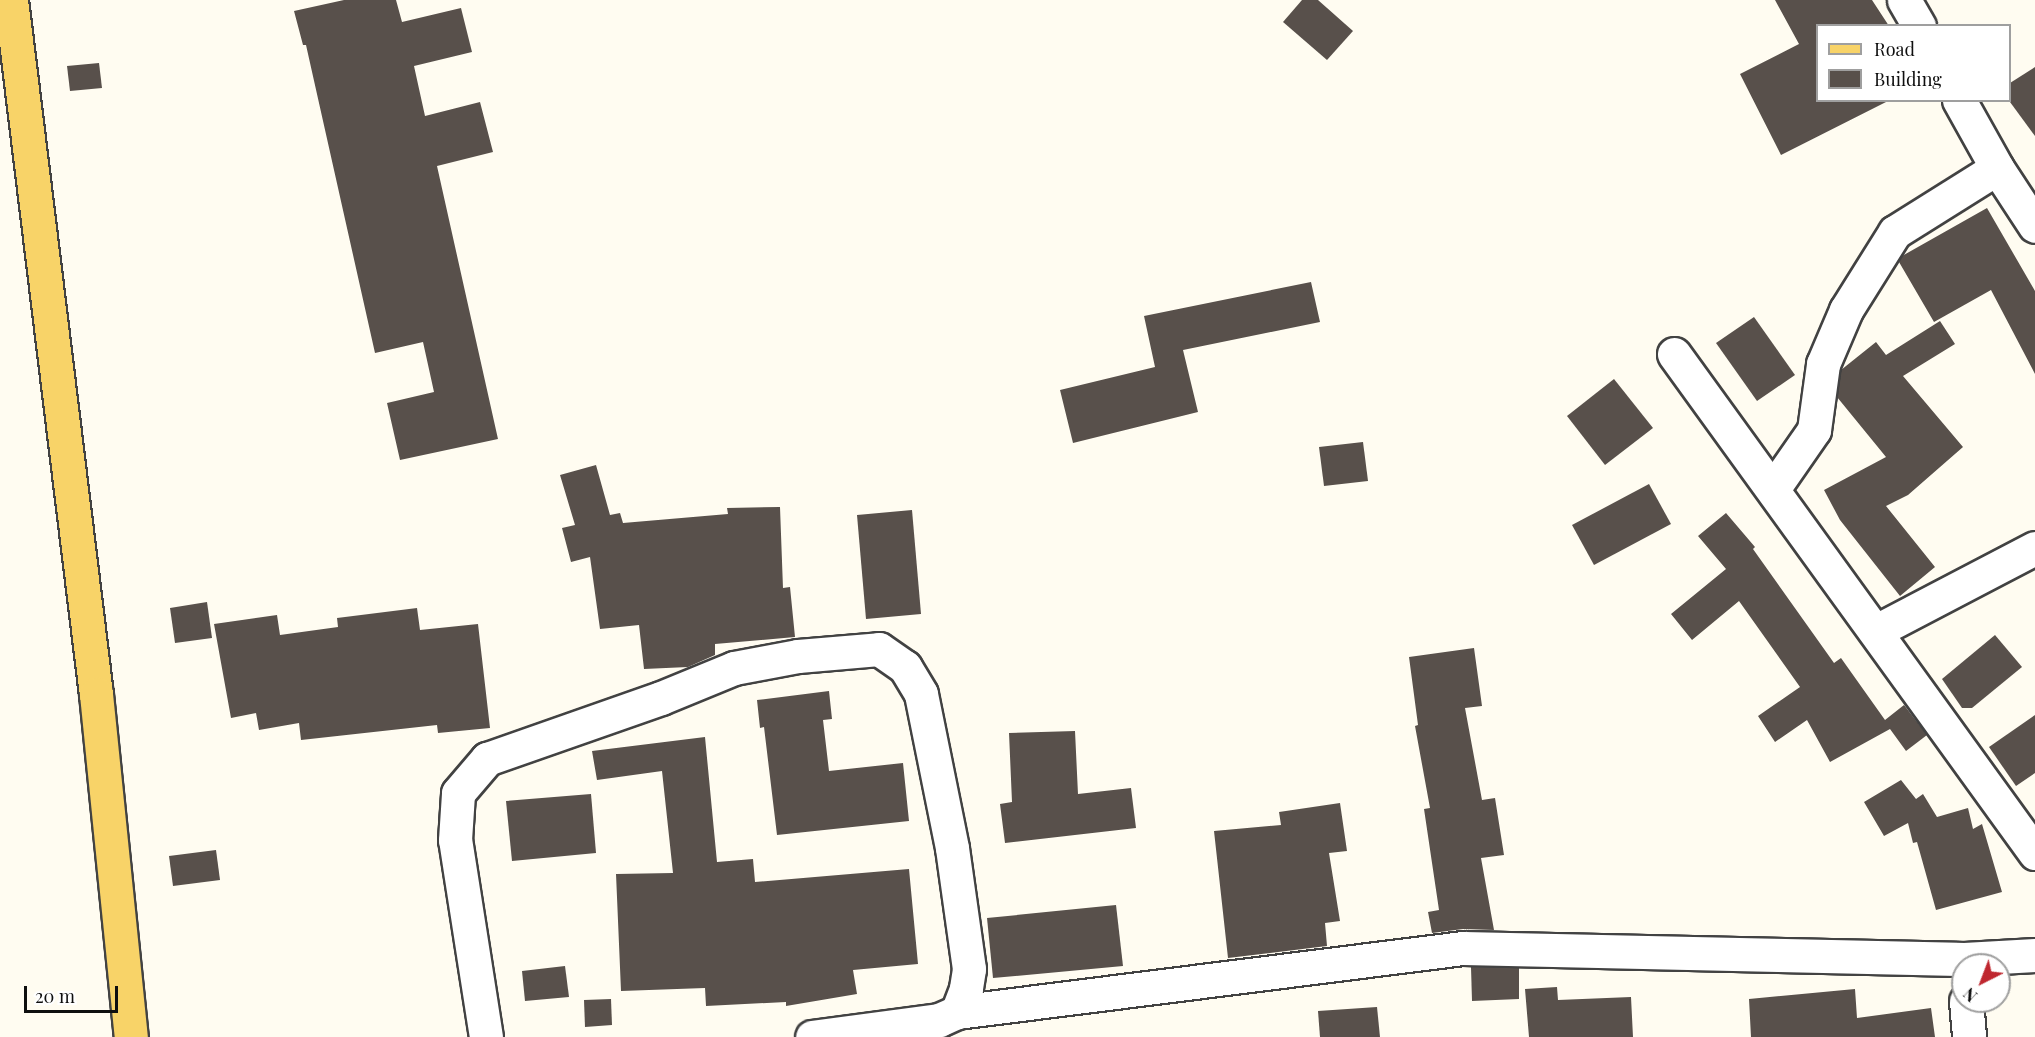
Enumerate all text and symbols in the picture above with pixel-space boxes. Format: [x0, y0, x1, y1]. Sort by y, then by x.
legend [1816, 24, 2011, 102]
text: Road [1874, 37, 1915, 61]
text: Building [1874, 67, 1942, 91]
north arrow [1951, 953, 2011, 1013]
scale bar [27, 974, 122, 1012]
text: 20 m [35, 984, 75, 1008]
text: N [1959, 984, 1981, 1007]

